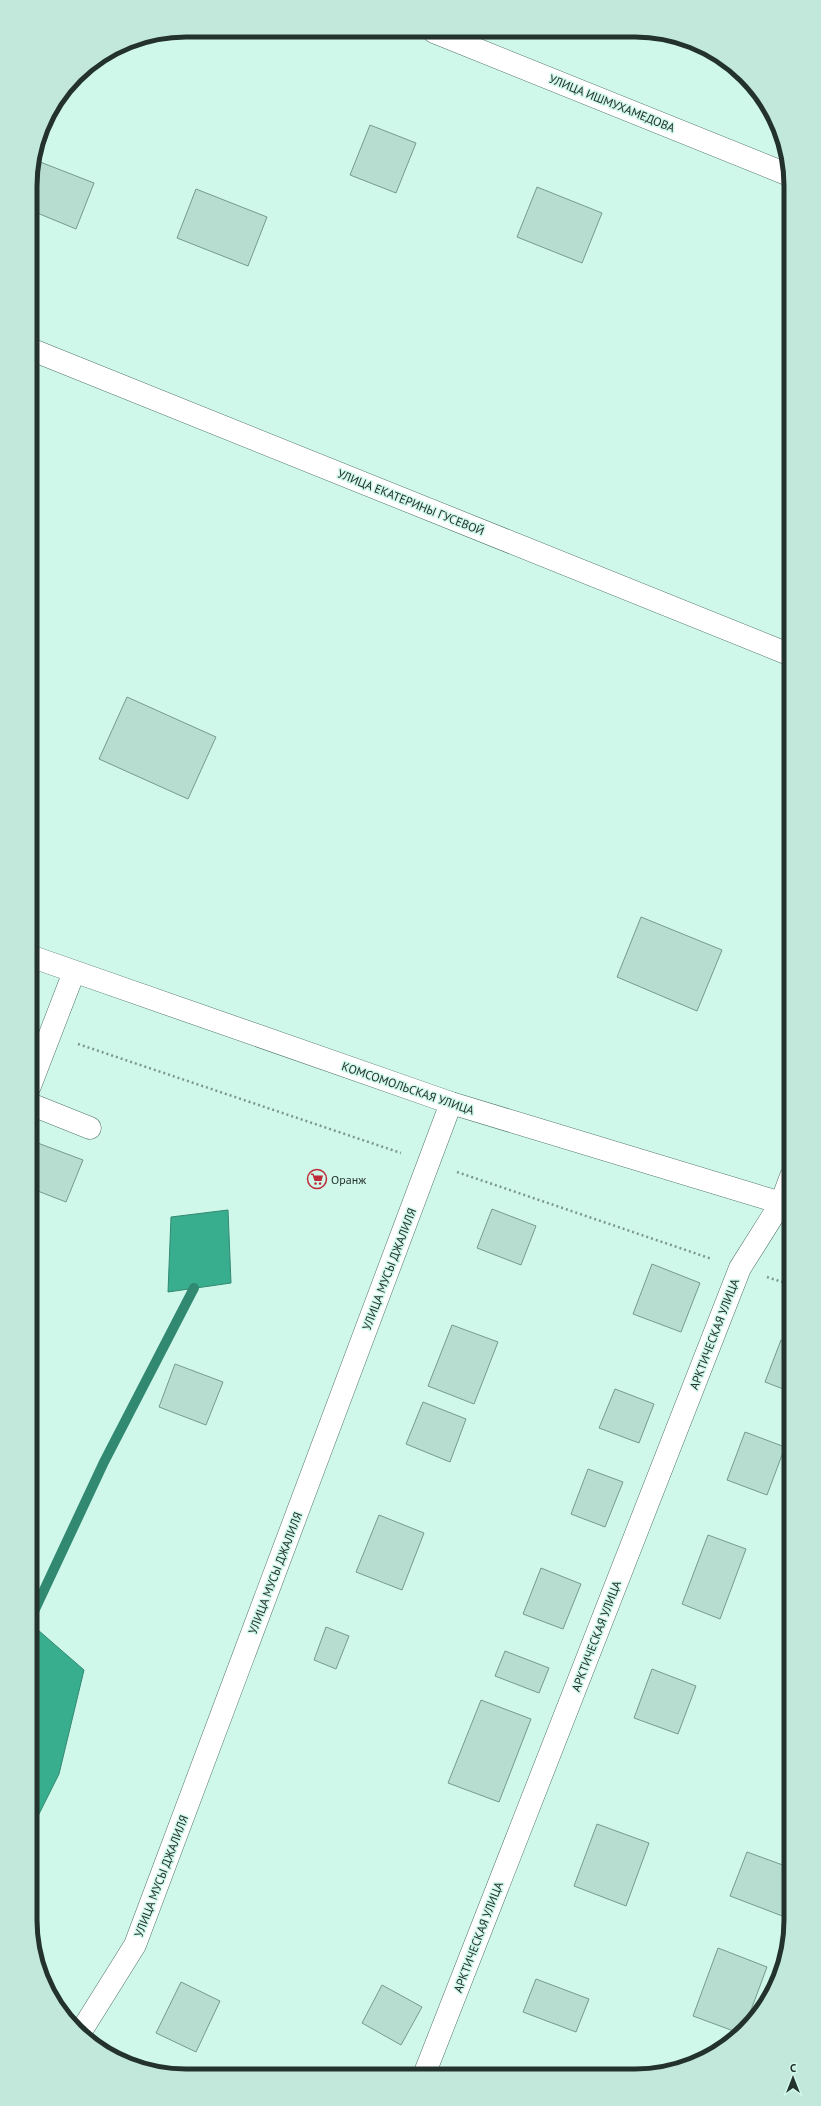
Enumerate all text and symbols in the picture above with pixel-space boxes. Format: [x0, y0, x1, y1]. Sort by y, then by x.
street label: УЛИЦА ИШМУХАМЕДОВА [547, 71, 677, 135]
street label: УЛИЦА ЕКАТЕРИНЫ ГУСЕВОЙ [335, 466, 487, 538]
street label: КОМСОМОЛЬСКАЯ УЛИЦА [340, 1058, 476, 1118]
supermarket icon: Оранж [306, 1168, 328, 1190]
place label: Оранж [331, 1172, 366, 1187]
street label: УЛИЦА МУСЫ ДЖАЛИЛЯ [359, 1206, 419, 1332]
street label: АРКТИЧЕСКАЯ УЛИЦА [686, 1276, 742, 1392]
street label: УЛИЦА МУСЫ ДЖАЛИЛЯ [245, 1510, 305, 1636]
street label: АРКТИЧЕСКАЯ УЛИЦА [568, 1578, 624, 1694]
street label: УЛИЦА МУСЫ ДЖАЛИЛЯ [131, 1813, 191, 1939]
street label: АРКТИЧЕСКАЯ УЛИЦА [450, 1879, 506, 1995]
north arrow [773, 2058, 813, 2098]
text: С [790, 2061, 796, 2075]

